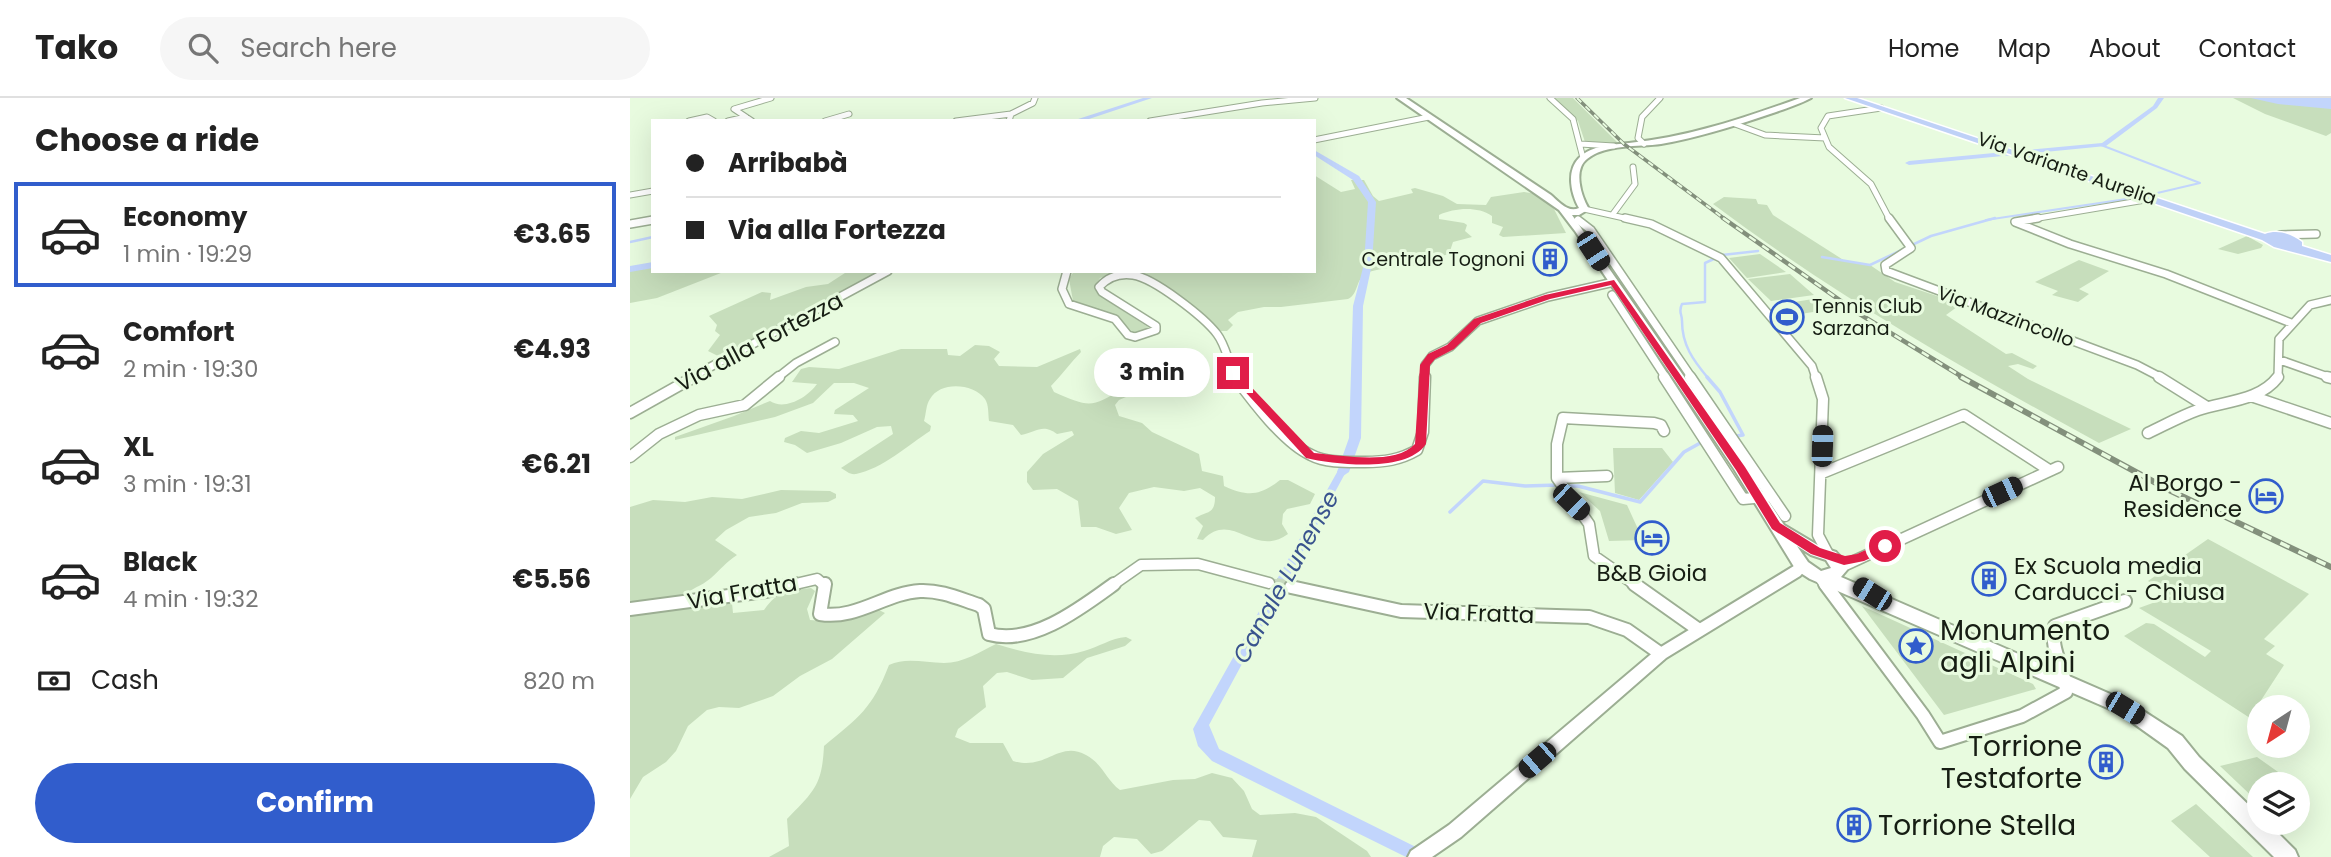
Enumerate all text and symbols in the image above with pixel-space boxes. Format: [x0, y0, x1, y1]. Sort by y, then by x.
search box [160, 17, 650, 80]
text: Tako [35, 24, 118, 71]
icon: search [184, 29, 222, 67]
text: Search here [240, 30, 397, 66]
text: Home [1888, 32, 1960, 65]
text: Map [1998, 32, 2051, 65]
text: About [2089, 32, 2160, 65]
text: Contact [2198, 32, 2296, 65]
text: Choose a ride [35, 117, 259, 162]
street label: Via Variante Aurelia [1974, 125, 2160, 212]
text: Arribabà [728, 145, 848, 181]
text: Economy [123, 199, 247, 235]
icon: car [39, 203, 102, 266]
text: Via alla Fortezza [728, 212, 946, 248]
text: €3.65 [514, 216, 591, 252]
car [1573, 228, 1614, 274]
text: 1 min · 19:29 [123, 238, 252, 270]
building icon: Centrale Tognoni [1531, 240, 1569, 278]
place label: Centrale Tognoni [1362, 246, 1525, 273]
street label: Via Mazzincollo [1934, 279, 2078, 354]
street label: Via alla Fortezza [670, 284, 848, 400]
place label: Tennis Club Sarzana [1812, 293, 1923, 342]
sports icon: Tennis Club Sarzana [1768, 298, 1806, 336]
text: Comfort [123, 314, 235, 350]
icon: car [39, 318, 102, 381]
text: €4.93 [514, 331, 591, 367]
callout: 3 min [1093, 348, 1208, 398]
text: 2 min · 19:30 [123, 353, 258, 385]
text: 3 min [1119, 356, 1185, 388]
route end [1217, 357, 1249, 389]
car [1811, 425, 1834, 467]
text: XL [123, 429, 154, 465]
icon: car [39, 433, 102, 496]
text: €6.21 [522, 446, 591, 482]
place label: Al Borgo - Residence [2123, 467, 2242, 525]
text: 3 min · 19:31 [123, 468, 252, 500]
car [1979, 474, 2026, 510]
hotel icon: Al Borgo - Residence [2247, 477, 2285, 515]
car [1549, 480, 1594, 524]
water label: Canale Lunense [1224, 484, 1347, 669]
hotel icon: B&B Gioia [1633, 519, 1671, 557]
route start [1869, 530, 1901, 562]
text: Black [123, 544, 197, 580]
icon: car [39, 548, 102, 611]
place label: Ex Scuola media Carducci - Chiusa [2014, 550, 2225, 608]
place label: B&B Gioia [1597, 557, 1707, 589]
building icon: Ex Scuola media Carducci - Chiusa [1970, 560, 2008, 598]
text: €5.56 [513, 561, 591, 597]
street label: Via Fratta [685, 567, 799, 617]
car [1849, 574, 1896, 614]
text: 4 min · 19:32 [123, 583, 258, 615]
street label: Via Fratta [1423, 595, 1535, 631]
place label: Monumento agli Alpini [1940, 611, 2110, 682]
place icon: Monumento agli Alpini [1897, 627, 1935, 665]
icon: cash [35, 662, 73, 700]
text: Cash [91, 662, 159, 698]
text: 820 m [523, 665, 595, 697]
car [2102, 688, 2149, 728]
north arrow [2247, 695, 2310, 758]
map controls [2247, 695, 2310, 835]
place label: Torrione Testaforte [1941, 727, 2082, 798]
car [1515, 738, 1560, 782]
building icon: Torrione Testaforte [2087, 743, 2125, 781]
button: Confirm [35, 763, 595, 843]
button: layers [2247, 772, 2310, 835]
building icon: Torrione Stella [1835, 806, 1873, 844]
place label: Torrione Stella [1878, 806, 2076, 845]

